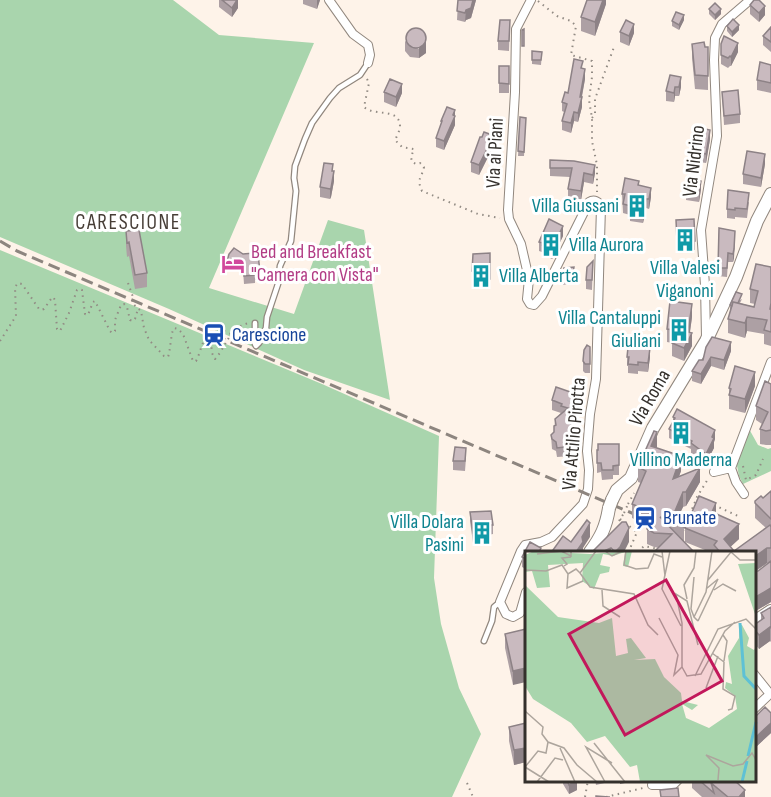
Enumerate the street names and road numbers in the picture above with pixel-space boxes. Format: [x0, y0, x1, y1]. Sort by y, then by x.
street label: Via ai Piani [481, 117, 509, 189]
street label: Via Nidrino [678, 124, 710, 198]
street label: Via Roma [624, 365, 676, 431]
street label: Via Attilio Pirotta [557, 377, 591, 491]

